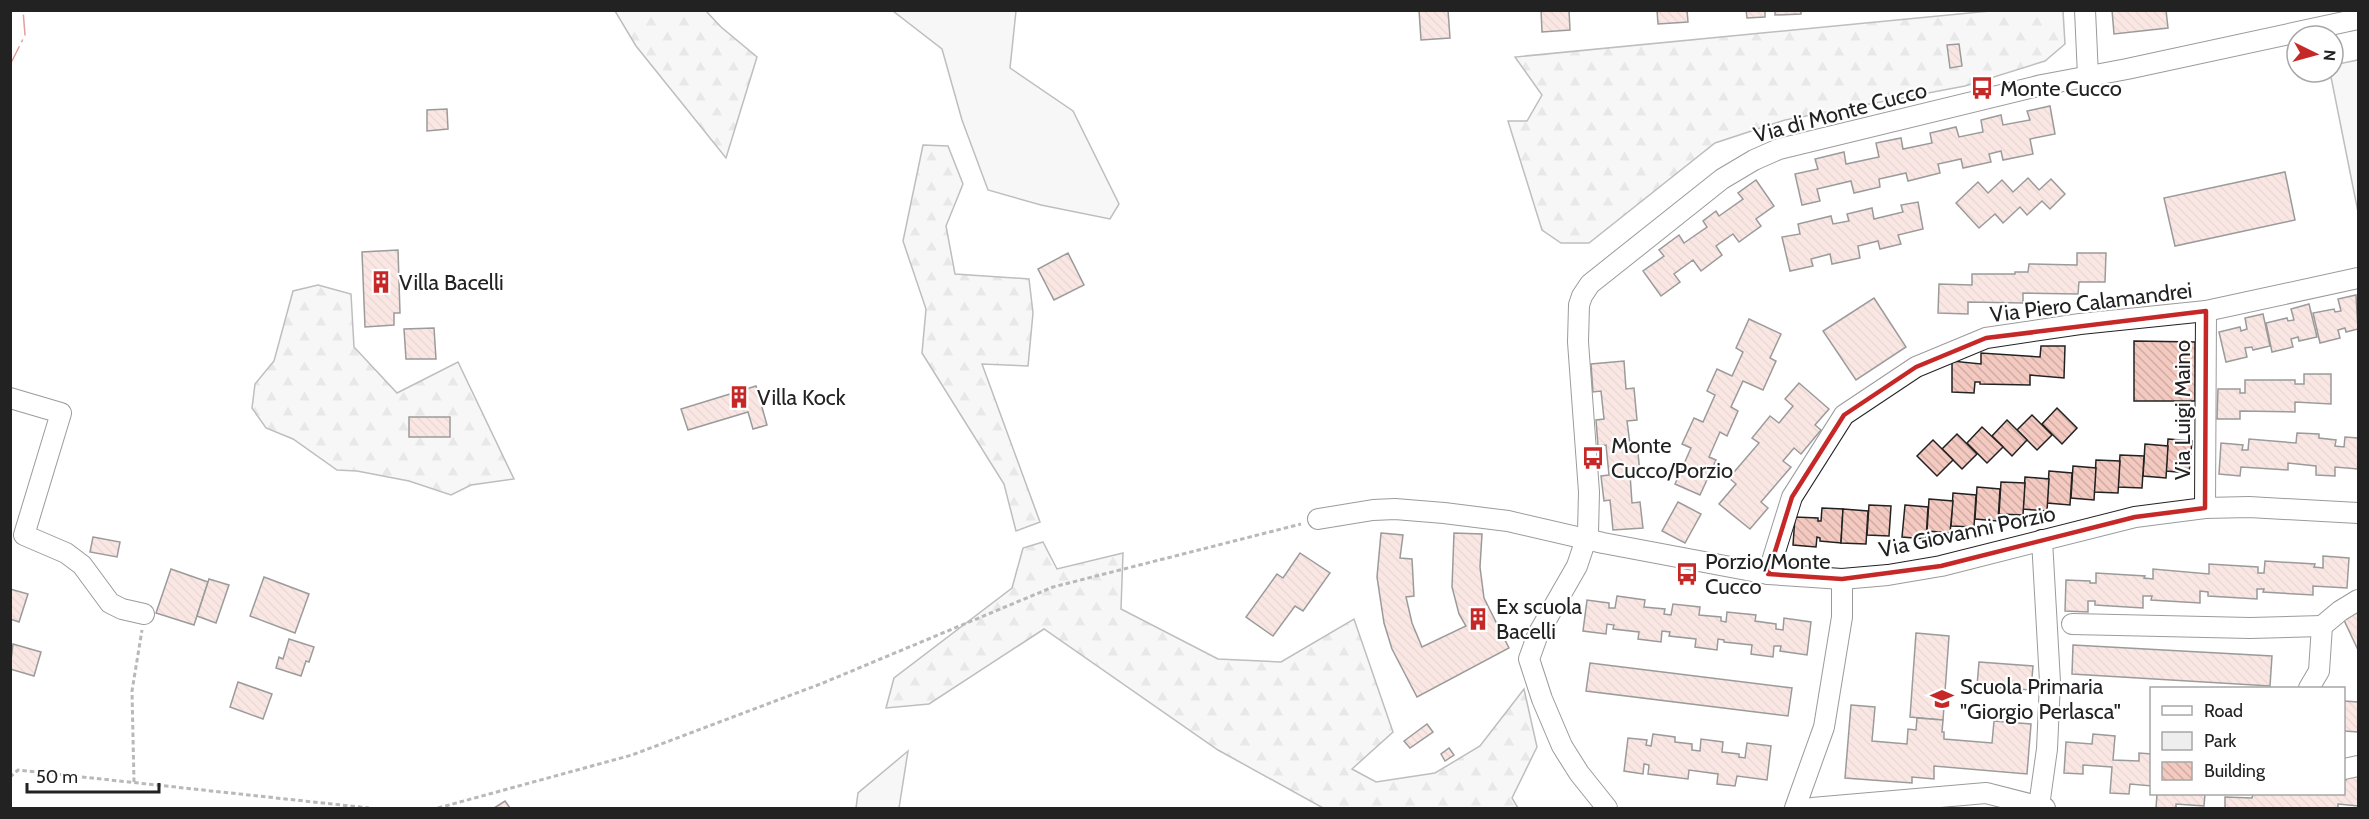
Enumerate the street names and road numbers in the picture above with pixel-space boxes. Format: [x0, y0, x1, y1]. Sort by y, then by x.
street label: Via di Monte Cucco [1751, 76, 1930, 149]
street label: Via Piero Calamandrei [1988, 277, 2194, 328]
street label: Via Luigi Maino [2169, 340, 2196, 480]
street label: Via Giovanni Porzio [1876, 500, 2058, 563]

